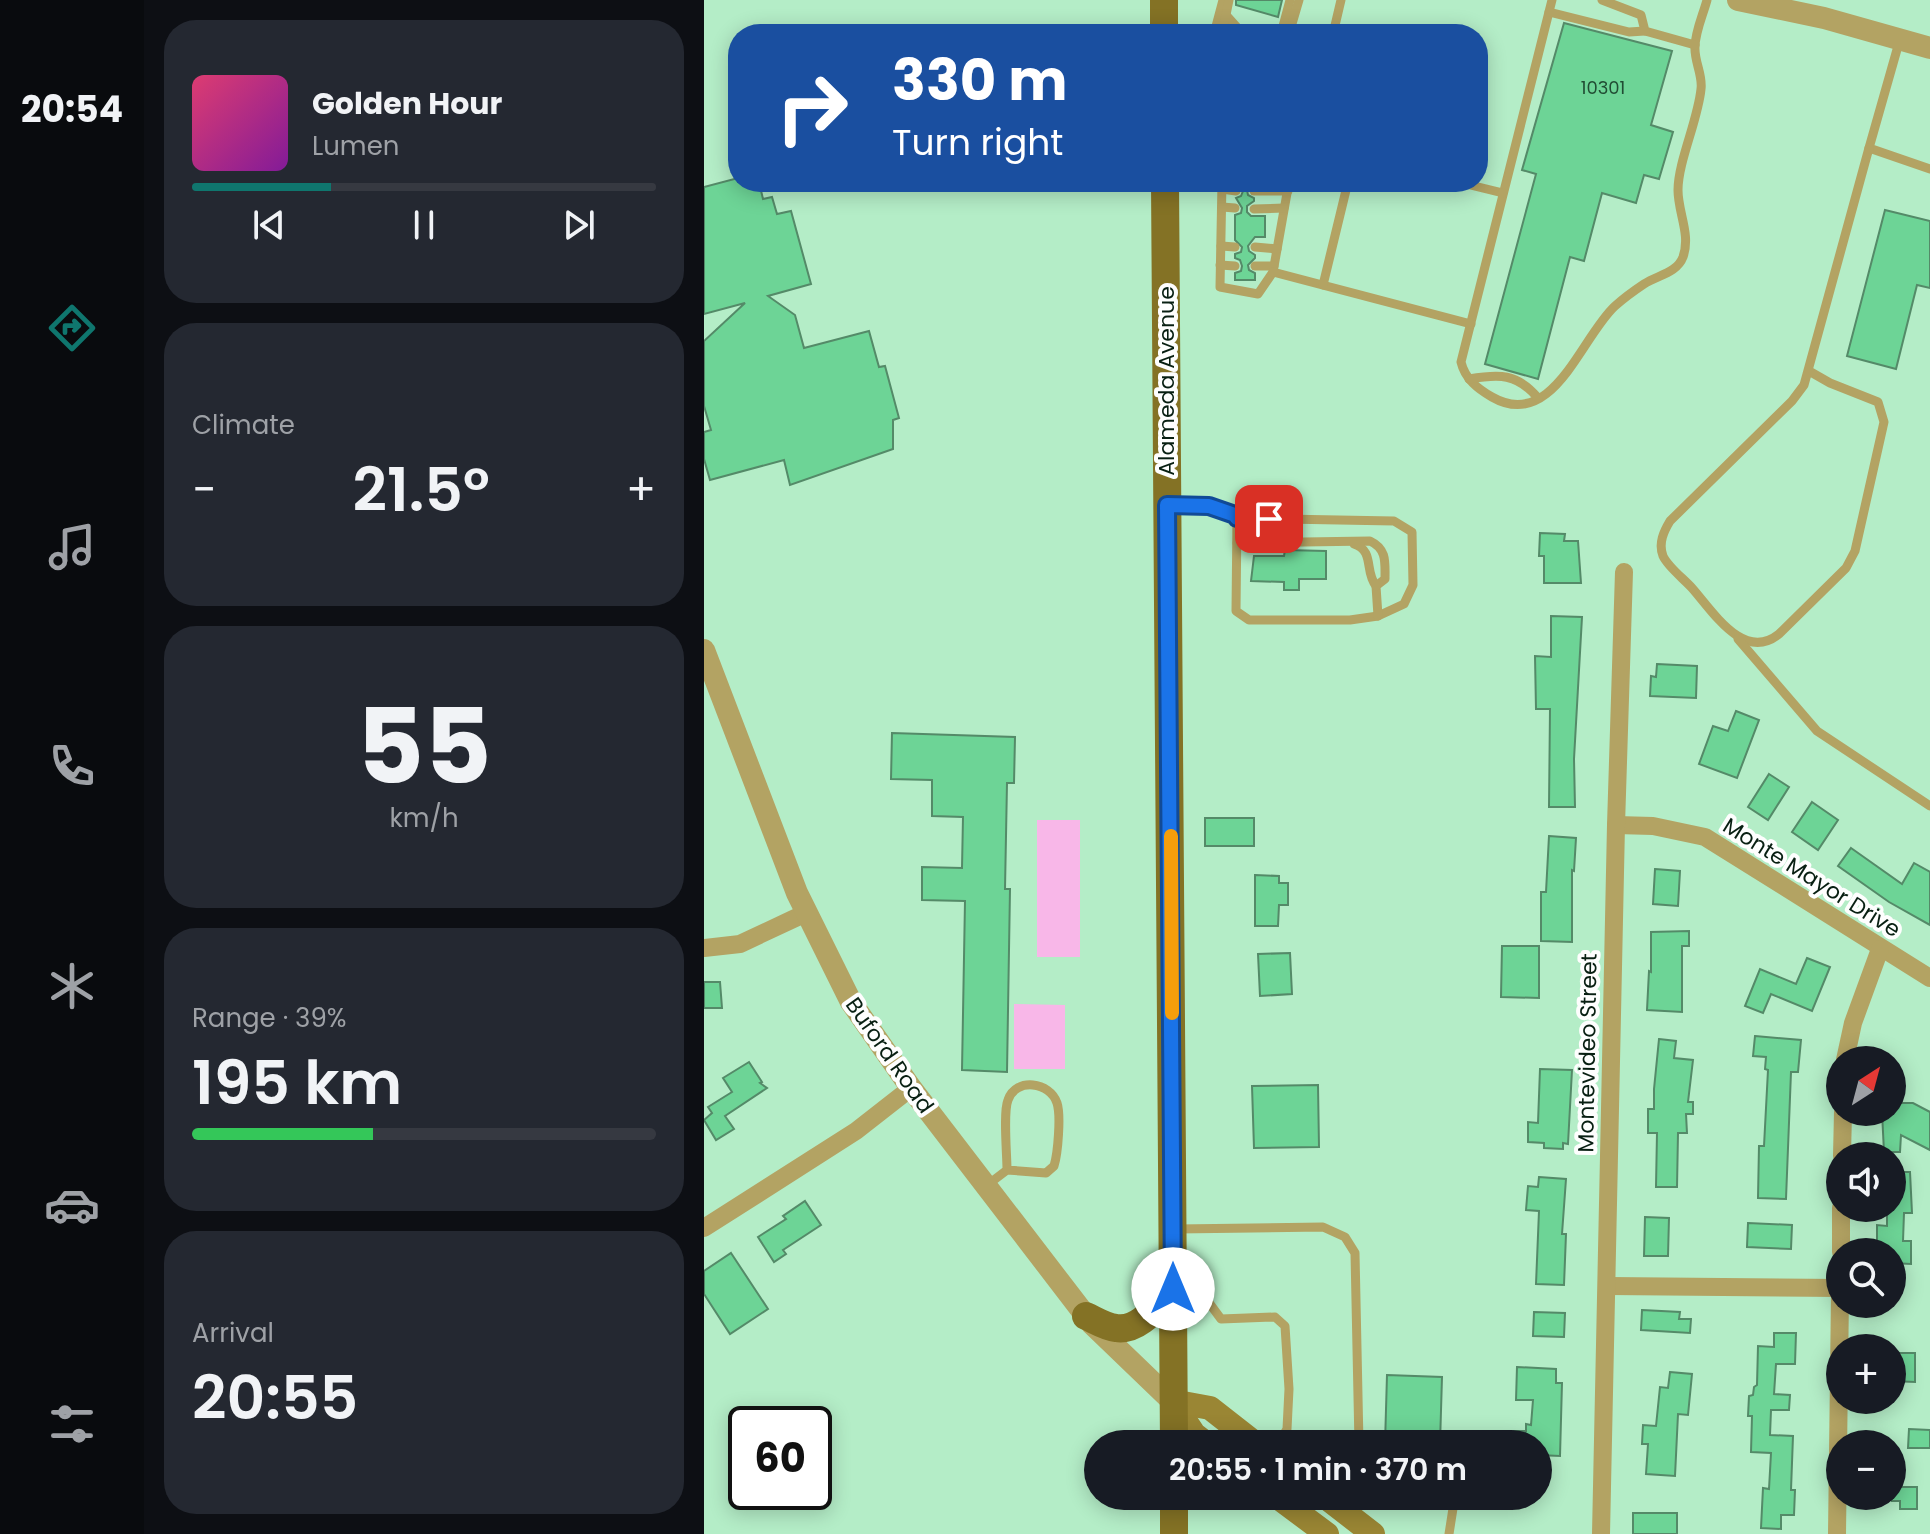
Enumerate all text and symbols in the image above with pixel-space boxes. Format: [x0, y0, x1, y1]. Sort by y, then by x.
text: 330 m [892, 41, 1067, 120]
icon: right [760, 56, 864, 160]
house number: 10301 [1581, 75, 1625, 100]
text: Golden Hour [312, 82, 502, 125]
text: 20:54 [21, 84, 123, 135]
text: Turn right [892, 117, 1063, 168]
text: Lumen [312, 128, 399, 164]
icon: previous [247, 203, 291, 247]
icon: pause [402, 203, 446, 247]
icon: next [557, 203, 601, 247]
street label: Alameda Avenue [1151, 286, 1182, 476]
icon: directions [44, 300, 100, 356]
text: Climate [192, 407, 295, 443]
text: 21.5° [353, 448, 490, 532]
text: − [192, 459, 216, 520]
text: + [626, 459, 656, 520]
pin [1235, 485, 1303, 553]
icon: arrive [1247, 497, 1291, 541]
icon: music [44, 519, 100, 575]
text: 55 [356, 674, 492, 819]
icon: phone [44, 738, 100, 794]
text: km/h [389, 800, 459, 836]
street label: Monte Mayor Drive [1717, 810, 1907, 945]
street label: Montevideo Street [1570, 953, 1605, 1153]
icon: climate [44, 958, 100, 1014]
street label: Buford Road [838, 991, 941, 1119]
text: Range · 39% [192, 1000, 347, 1036]
text: 195 km [192, 1041, 402, 1125]
north arrow [1826, 1046, 1906, 1126]
map controls [1826, 1046, 1906, 1510]
button: sound [1826, 1142, 1906, 1222]
icon: car [44, 1177, 100, 1233]
button: search [1826, 1238, 1906, 1318]
position arrow [1131, 1247, 1215, 1331]
text: Arrival [192, 1315, 274, 1351]
button: + [1826, 1334, 1906, 1414]
text: 20:55 [192, 1356, 358, 1440]
icon: filters [44, 1396, 100, 1452]
speed limit sign: 60 [728, 1406, 832, 1510]
button: − [1826, 1430, 1906, 1510]
text: 20:55 · 1 min · 370 m [1169, 1448, 1467, 1491]

